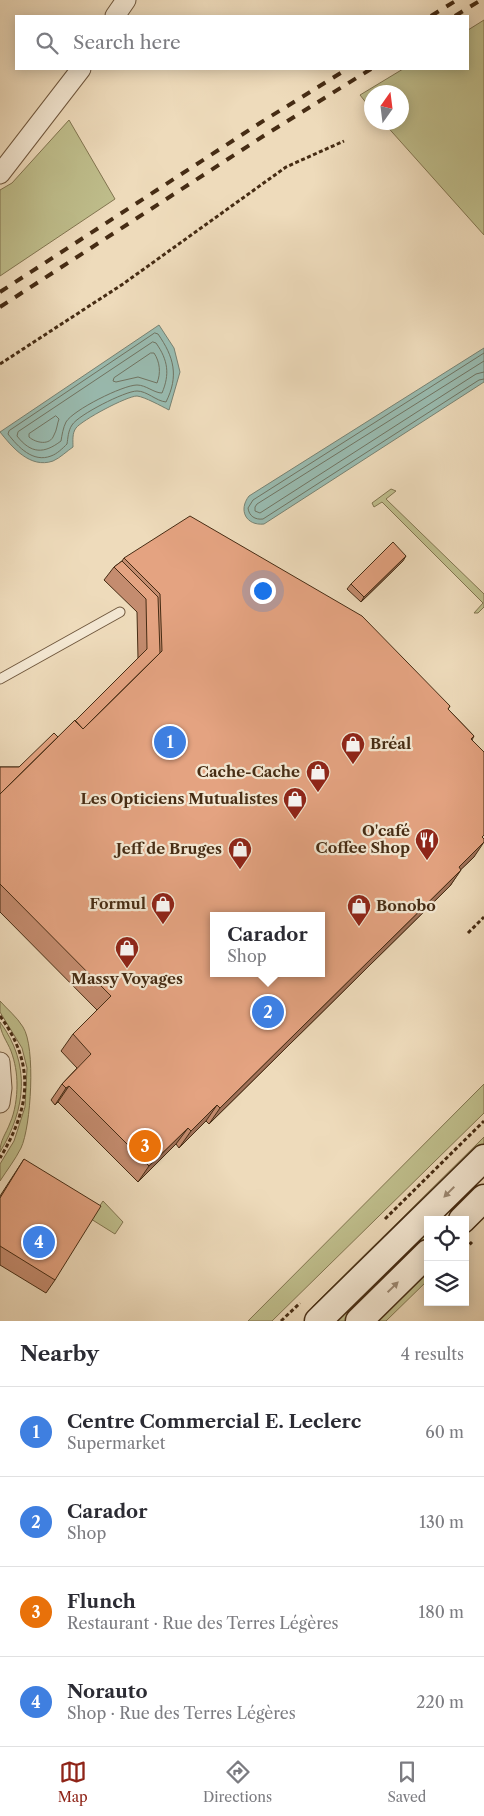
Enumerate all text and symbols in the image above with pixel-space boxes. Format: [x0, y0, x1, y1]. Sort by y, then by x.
search box [15, 15, 469, 70]
icon: search [33, 29, 61, 57]
text: Search here [73, 31, 181, 54]
north arrow [364, 85, 409, 130]
your location [250, 578, 276, 604]
pin: 1 [154, 723, 186, 761]
shop icon: Bréal [340, 731, 366, 765]
place label: Bréal [370, 734, 411, 753]
shop icon: Cache-Cache [305, 759, 331, 793]
place label: Cache-Cache [197, 762, 300, 781]
shop icon: Les Opticiens Mutualistes [282, 786, 308, 820]
place label: Les Opticiens Mutualistes [80, 789, 278, 808]
place label: O'café Coffee Shop [316, 821, 410, 857]
restaurant icon: O'café Coffee Shop [414, 827, 440, 861]
shop icon: Jeff de Bruges [227, 836, 253, 870]
place label: Jeff de Bruges [113, 839, 222, 858]
shop icon: Formul [150, 891, 176, 925]
shop icon: Bonobo [346, 893, 372, 927]
place label: Formul [89, 894, 146, 913]
place label: Bonobo [376, 896, 436, 915]
popup [210, 912, 325, 977]
text: Carador [227, 923, 308, 946]
shop icon: Massy Voyages [114, 935, 140, 969]
text: Shop [227, 946, 267, 966]
place label: Massy Voyages [71, 969, 183, 988]
pin: 2 [252, 993, 284, 1031]
pin: 3 [129, 1127, 161, 1165]
one-way arrow [444, 1186, 456, 1198]
map controls [424, 1216, 469, 1306]
button: locate [424, 1216, 469, 1261]
pin: 4 [23, 1223, 55, 1261]
button: layers [424, 1261, 469, 1306]
one-way arrow [387, 1281, 399, 1293]
text: Nearby [20, 1341, 99, 1366]
text: 4 results [401, 1344, 464, 1364]
text: Centre Commercial E. Leclerc [67, 1410, 361, 1433]
text: 1 [32, 1422, 40, 1442]
text: 60 m [425, 1422, 464, 1442]
text: Supermarket [67, 1433, 165, 1453]
text: Carador [67, 1500, 147, 1523]
text: 2 [31, 1512, 41, 1532]
text: 130 m [419, 1512, 464, 1532]
text: Shop [67, 1523, 106, 1543]
text: Flunch [67, 1590, 136, 1613]
text: 3 [31, 1602, 41, 1622]
text: 180 m [418, 1602, 464, 1622]
text: Restaurant · Rue des Terres Légères [67, 1613, 339, 1633]
text: Norauto [67, 1680, 148, 1703]
text: 4 [31, 1692, 41, 1712]
text: 220 m [416, 1692, 464, 1712]
text: Shop · Rue des Terres Légères [67, 1703, 296, 1723]
tab: Map [58, 1758, 88, 1806]
tab: Directions [203, 1758, 272, 1806]
tab: Saved [387, 1758, 426, 1806]

